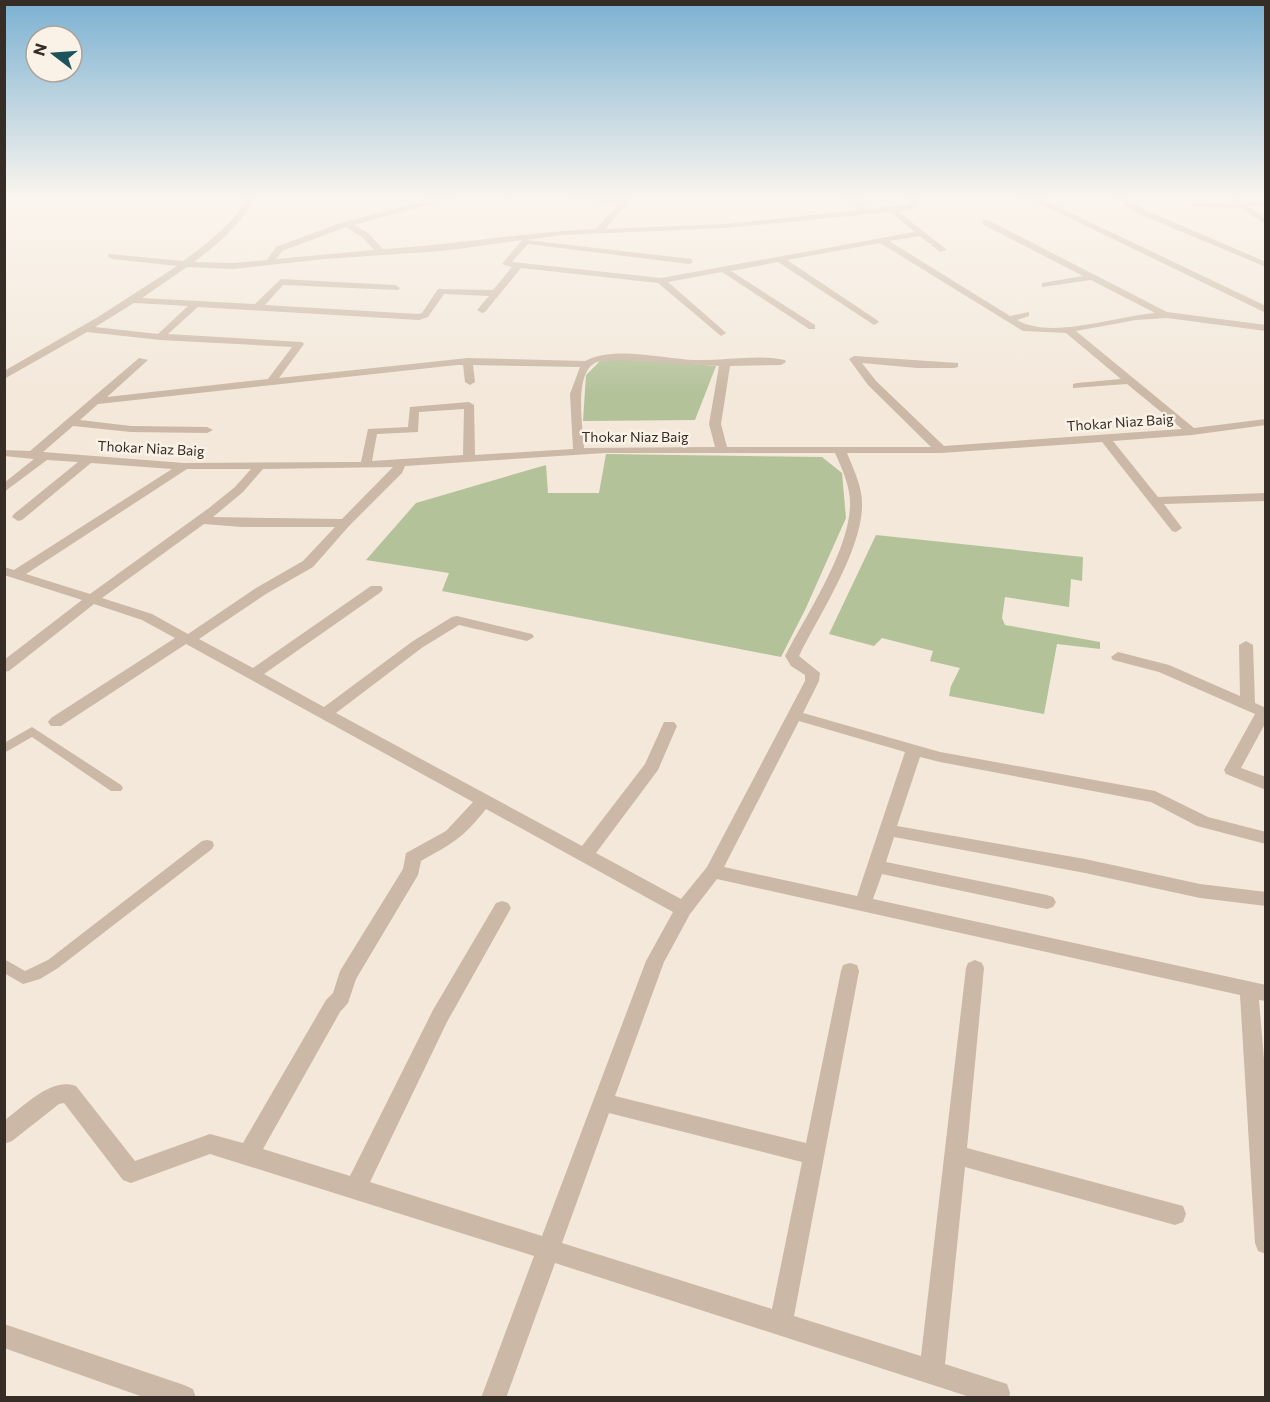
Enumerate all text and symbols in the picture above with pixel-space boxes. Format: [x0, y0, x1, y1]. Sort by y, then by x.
north arrow [24, 24, 84, 84]
text: N [28, 41, 50, 58]
street label: Thokar Niaz Baig [1066, 410, 1174, 434]
street label: Thokar Niaz Baig [581, 428, 689, 445]
street label: Thokar Niaz Baig [97, 437, 205, 459]

